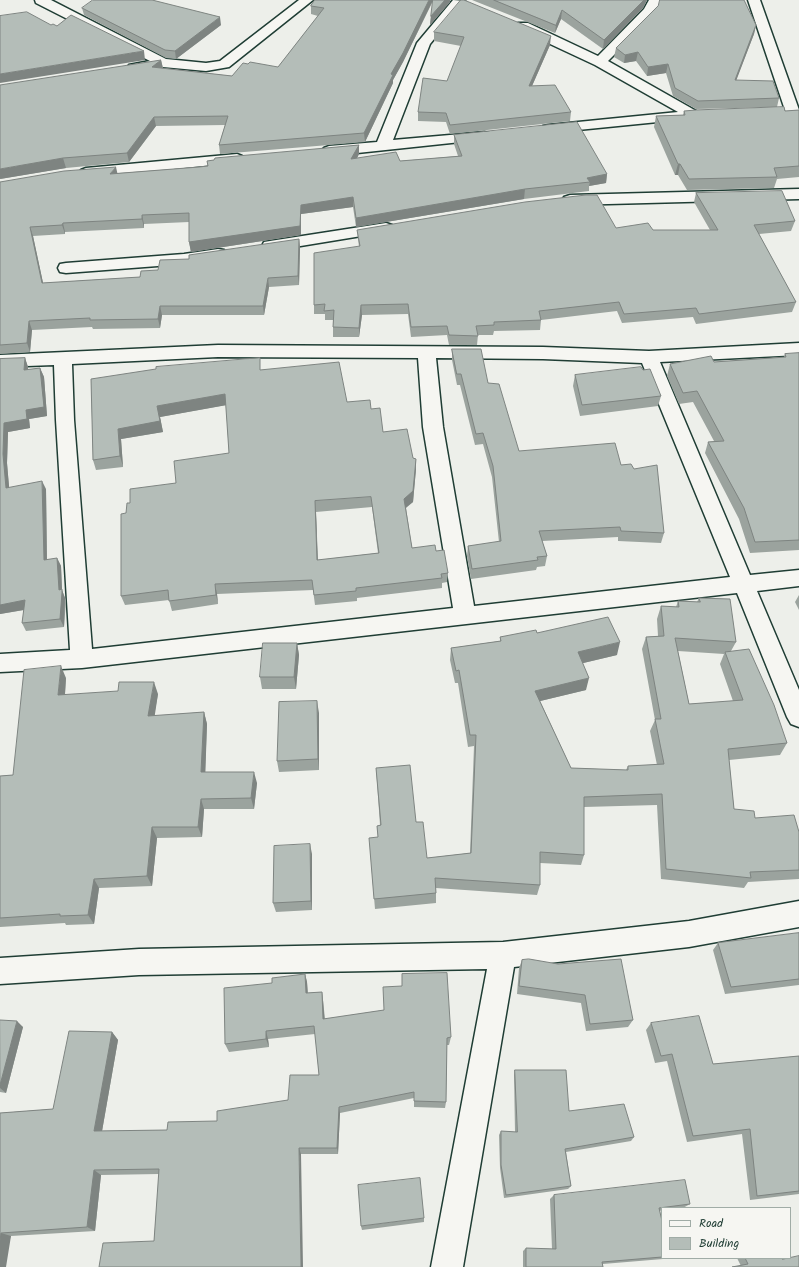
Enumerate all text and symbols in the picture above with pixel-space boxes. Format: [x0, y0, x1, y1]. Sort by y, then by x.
legend [661, 1207, 791, 1259]
text: Road [699, 1214, 723, 1233]
text: Building [699, 1234, 739, 1253]

